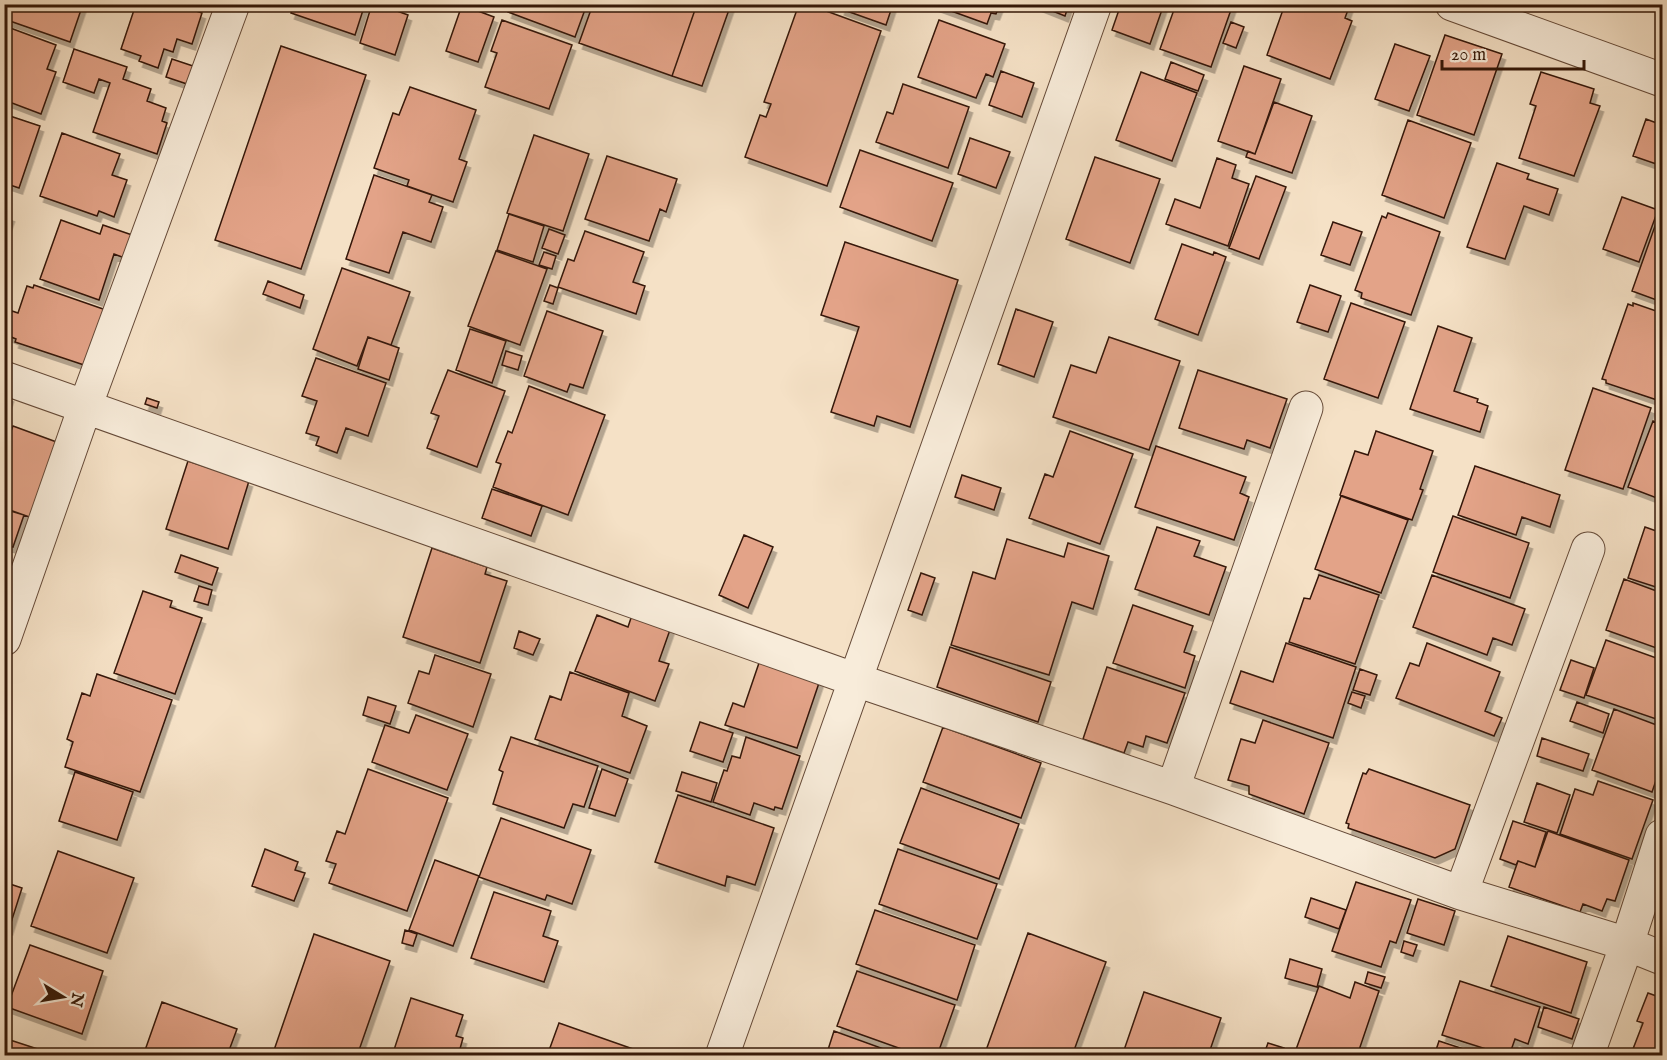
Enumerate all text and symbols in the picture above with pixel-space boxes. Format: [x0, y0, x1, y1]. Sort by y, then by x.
scale bar [1442, 33, 1584, 71]
text: 20 m [1451, 44, 1486, 67]
north arrow [33, 967, 93, 1027]
text: N [65, 990, 87, 1008]

